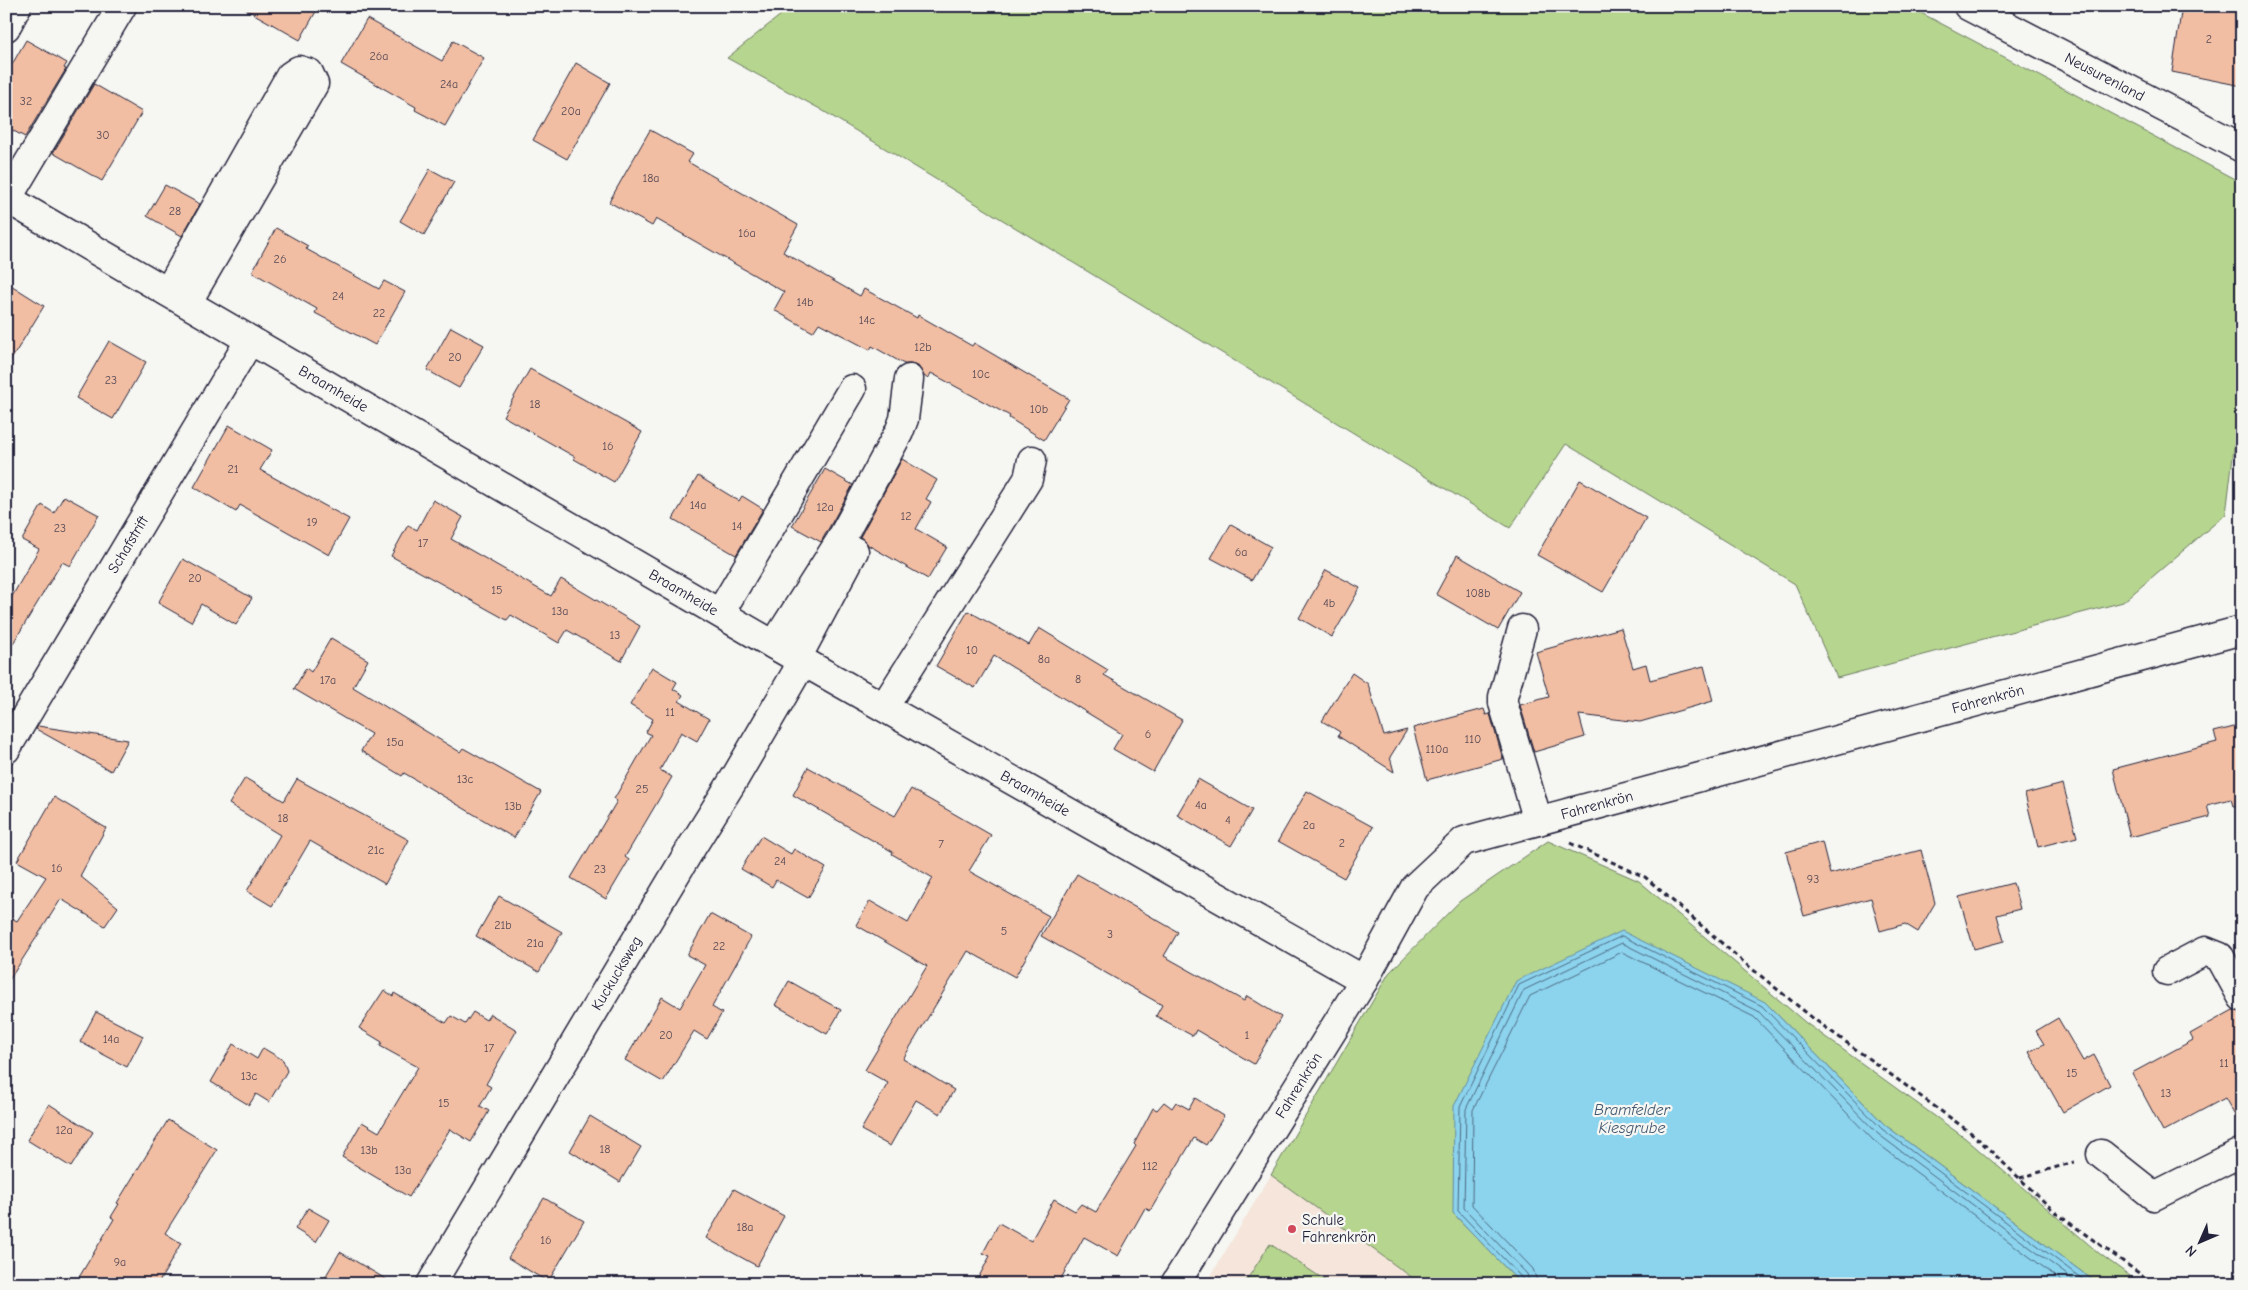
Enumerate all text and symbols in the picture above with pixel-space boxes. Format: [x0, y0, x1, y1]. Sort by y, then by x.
house number: 2 [2206, 32, 2212, 46]
house number: 26a [370, 49, 388, 63]
street label: Neusurenland [2062, 49, 2148, 105]
house number: 24a [440, 77, 458, 91]
house number: 32 [20, 94, 32, 108]
house number: 20a [561, 104, 581, 118]
house number: 30 [96, 128, 110, 142]
house number: 18a [642, 171, 660, 185]
house number: 28 [169, 204, 181, 218]
house number: 16a [738, 226, 756, 240]
house number: 26 [274, 252, 286, 266]
house number: 24 [332, 289, 344, 303]
house number: 14b [797, 295, 813, 309]
house number: 22 [373, 306, 385, 320]
house number: 14c [859, 313, 875, 327]
house number: 12b [914, 340, 932, 354]
house number: 20 [448, 350, 462, 364]
street label: Braamheide [296, 361, 372, 416]
house number: 10c [972, 367, 990, 381]
house number: 23 [105, 373, 117, 387]
house number: 18 [530, 397, 540, 411]
house number: 10b [1030, 402, 1048, 416]
house number: 16 [602, 439, 614, 453]
house number: 21 [227, 462, 239, 476]
house number: 14a [690, 498, 706, 512]
house number: 12a [816, 500, 834, 514]
house number: 12 [900, 509, 912, 523]
street label: Schafstrift [104, 512, 152, 577]
house number: 19 [306, 515, 318, 529]
house number: 14 [732, 519, 742, 533]
house number: 23 [54, 521, 66, 535]
house number: 17 [418, 536, 429, 550]
house number: 6a [1235, 545, 1247, 559]
street label: Braamheide [646, 565, 722, 620]
house number: 20 [188, 571, 202, 585]
house number: 15 [491, 583, 503, 597]
house number: 108b [1466, 586, 1490, 600]
house number: 4b [1323, 596, 1335, 610]
house number: 13a [551, 604, 569, 618]
house number: 13 [610, 628, 620, 642]
house number: 10 [966, 643, 978, 657]
house number: 8a [1038, 652, 1050, 666]
house number: 8 [1075, 672, 1081, 686]
house number: 17a [320, 673, 336, 687]
street label: Fahrenkrön [1950, 681, 2026, 717]
house number: 11 [665, 705, 675, 719]
house number: 6 [1145, 727, 1151, 741]
house number: 110 [1465, 732, 1481, 746]
house number: 15a [386, 735, 404, 749]
house number: 110a [1425, 742, 1449, 756]
street label: Braamheide [997, 766, 1074, 820]
house number: 13c [457, 772, 474, 786]
house number: 25 [636, 782, 648, 796]
street label: Fahrenkrön [1559, 787, 1635, 823]
house number: 4a [1195, 798, 1207, 812]
house number: 13b [504, 799, 522, 813]
house number: 18 [278, 811, 288, 825]
house number: 4 [1225, 813, 1231, 827]
house number: 2a [1303, 818, 1315, 832]
house number: 2 [1339, 836, 1345, 850]
house number: 7 [938, 837, 944, 851]
house number: 21c [368, 843, 385, 857]
house number: 24 [774, 854, 786, 868]
house number: 16 [51, 861, 63, 875]
house number: 23 [594, 862, 606, 876]
house number: 93 [1807, 872, 1819, 886]
house number: 21b [494, 918, 512, 932]
house number: 5 [1001, 924, 1007, 938]
house number: 3 [1107, 927, 1113, 941]
street label: Kuckucksweg [587, 933, 646, 1013]
house number: 21a [526, 936, 544, 950]
house number: 22 [713, 939, 725, 953]
house number: 20 [659, 1028, 673, 1042]
house number: 1 [1245, 1028, 1250, 1042]
house number: 14a [103, 1032, 119, 1046]
house number: 17 [484, 1041, 495, 1055]
street label: Fahrenkrön [1271, 1049, 1326, 1121]
house number: 11 [2219, 1056, 2229, 1070]
house number: 15 [2066, 1066, 2078, 1080]
house number: 13c [241, 1069, 258, 1083]
house number: 13 [2161, 1086, 2171, 1100]
house number: 15 [438, 1096, 450, 1110]
water label: Bramfelder Kiesgrube [1594, 1101, 1671, 1137]
house number: 12a [55, 1123, 73, 1137]
house number: 18 [600, 1142, 610, 1156]
house number: 13b [360, 1143, 378, 1157]
house number: 112 [1142, 1159, 1158, 1173]
house number: 13a [394, 1163, 412, 1177]
place label: Schule Fahrenkrön [1302, 1211, 1376, 1246]
north arrow [2176, 1218, 2226, 1268]
house number: 18a [736, 1220, 754, 1234]
marker: Schule Fahrenkrön [1286, 1223, 1298, 1235]
house number: 16 [540, 1233, 552, 1247]
text: N [2182, 1242, 2200, 1260]
house number: 9a [114, 1255, 126, 1269]

